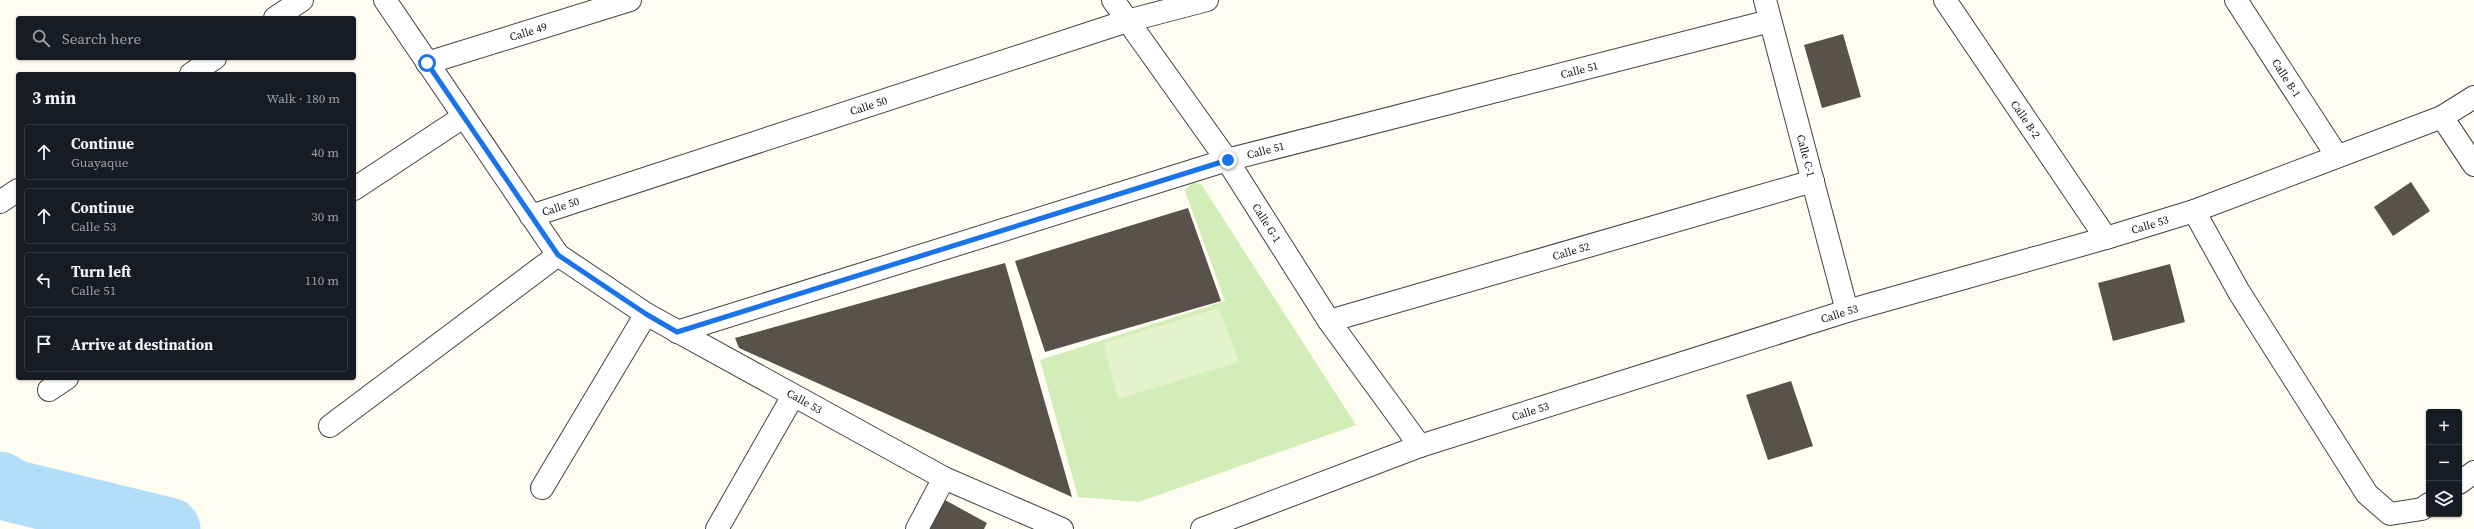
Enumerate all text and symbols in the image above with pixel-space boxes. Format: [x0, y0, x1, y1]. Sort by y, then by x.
search box [16, 16, 356, 60]
street label: Calle 49 [508, 19, 549, 44]
icon: search [30, 27, 52, 49]
text: Search here [62, 28, 141, 49]
route start [418, 54, 436, 72]
street label: Calle B-1 [2269, 56, 2305, 100]
street label: Calle 51 [1559, 58, 1600, 82]
text: 3 min [32, 86, 76, 110]
text: Walk · 180 m [267, 90, 340, 107]
street label: Calle 50 [848, 92, 889, 119]
street label: Calle B-2 [2007, 97, 2044, 142]
text: Continue [71, 133, 134, 154]
street label: Calle C-1 [1793, 133, 1819, 178]
street label: Calle 51 [1245, 138, 1286, 162]
icon: ahead [33, 141, 55, 163]
text: 40 m [311, 144, 339, 161]
route end [1219, 151, 1237, 169]
text: Guayaque [71, 154, 128, 171]
street label: Calle 50 [540, 193, 581, 219]
text: Continue [71, 197, 134, 218]
street label: Calle G-1 [1249, 200, 1285, 246]
icon: ahead [33, 205, 55, 227]
text: 30 m [311, 208, 339, 225]
street label: Calle 53 [2129, 212, 2171, 237]
text: Calle 53 [71, 218, 116, 235]
street label: Calle 52 [1551, 238, 1592, 264]
text: Turn left [71, 261, 131, 282]
icon: left [33, 269, 55, 291]
text: 110 m [305, 272, 339, 289]
text: Calle 51 [71, 282, 116, 299]
street label: Calle 53 [1819, 301, 1860, 326]
icon: arrive [33, 333, 55, 355]
text: Arrive at destination [71, 334, 213, 355]
street label: Calle 53 [784, 385, 825, 417]
street label: Calle 53 [1510, 398, 1551, 424]
map controls [2426, 409, 2462, 517]
button: + [2426, 409, 2462, 445]
button: − [2426, 445, 2462, 481]
button: layers [2426, 481, 2462, 517]

